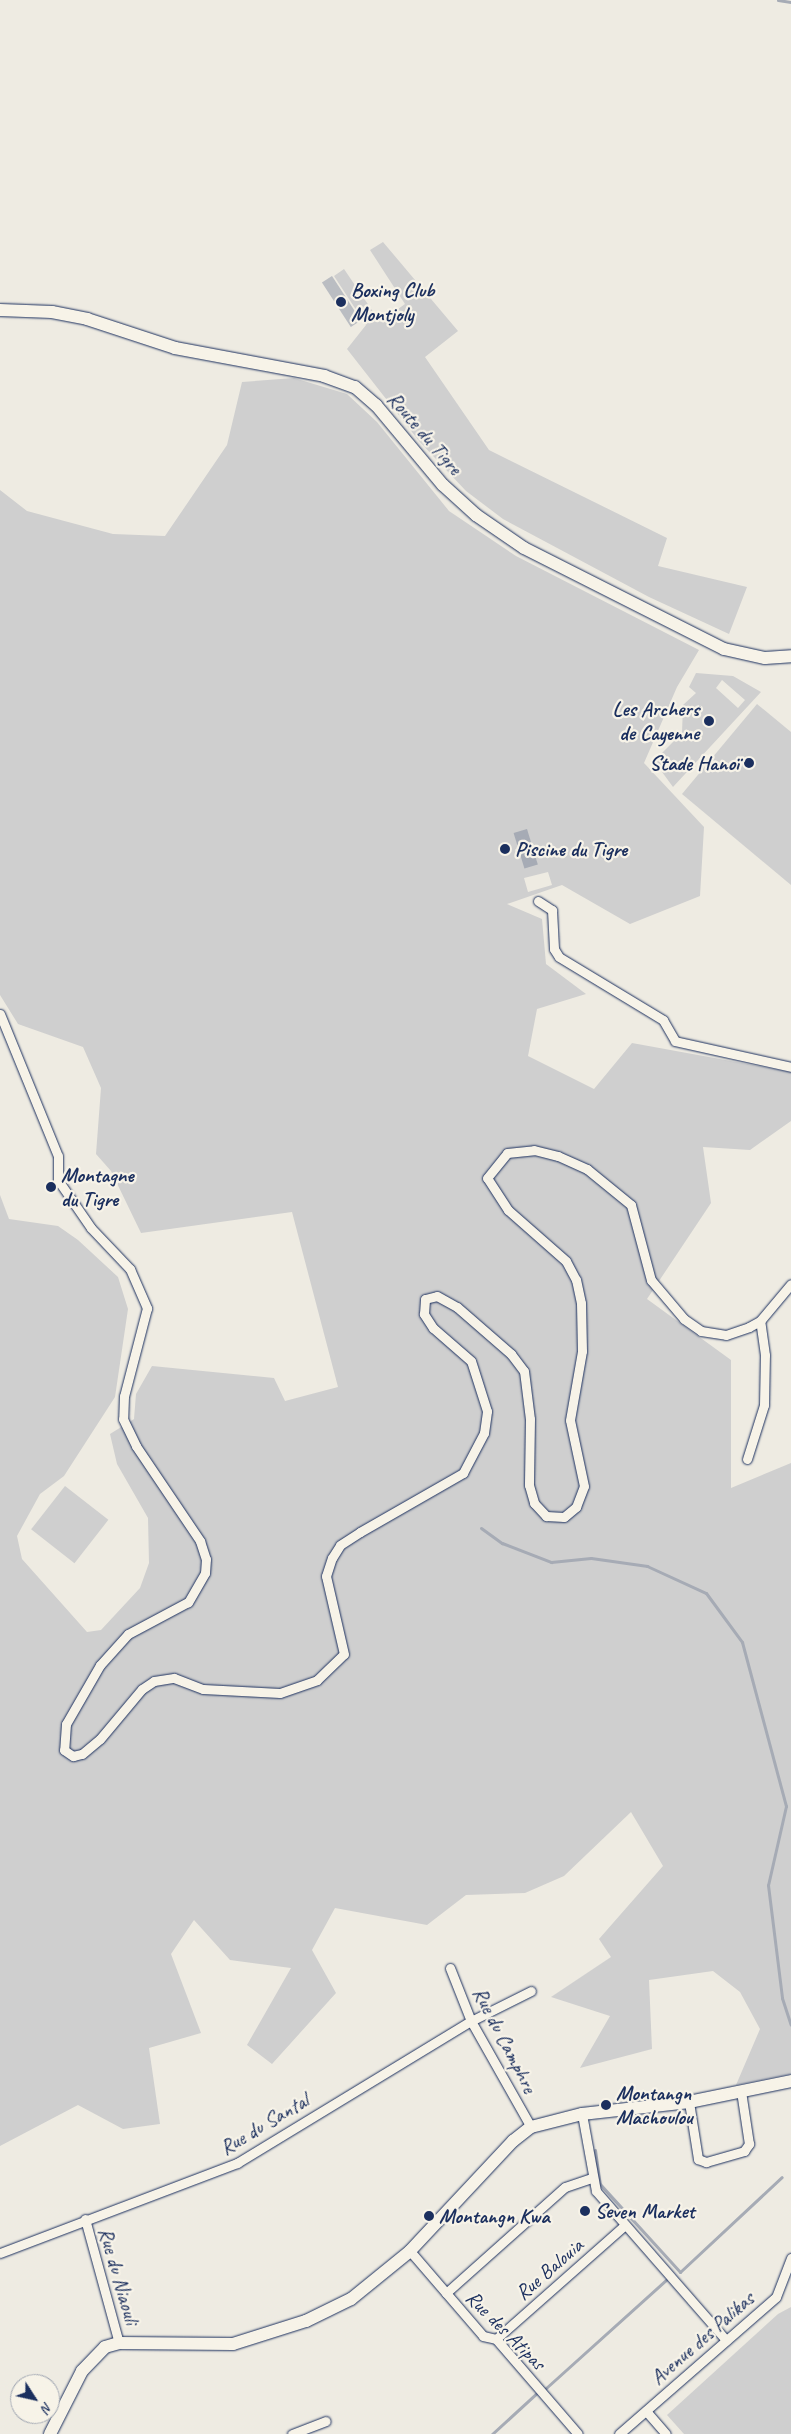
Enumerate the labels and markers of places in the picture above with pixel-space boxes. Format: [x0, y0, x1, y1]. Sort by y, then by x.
place label: Boxing Club Montjoly [351, 277, 434, 327]
marker: Boxing Club Montjoly [335, 296, 347, 308]
place label: Les Archers de Cayenne [613, 696, 699, 746]
marker: Les Archers de Cayenne [703, 715, 715, 727]
place label: Stade Hanoï [649, 750, 739, 776]
marker: Stade Hanoï [743, 757, 755, 769]
place label: Piscine du Tigre [515, 836, 627, 862]
marker: Piscine du Tigre [499, 843, 511, 855]
place label: Montagne du Tigre [61, 1162, 133, 1212]
marker: Montagne du Tigre [45, 1181, 57, 1193]
place label: Montangn Machoulou [616, 2080, 693, 2130]
marker: Montangn Machoulou [600, 2099, 612, 2111]
place label: Seven Market [595, 2198, 695, 2224]
place label: Montangn Kwa [439, 2203, 549, 2229]
marker: Seven Market [579, 2205, 591, 2217]
marker: Montangn Kwa [423, 2210, 435, 2222]

